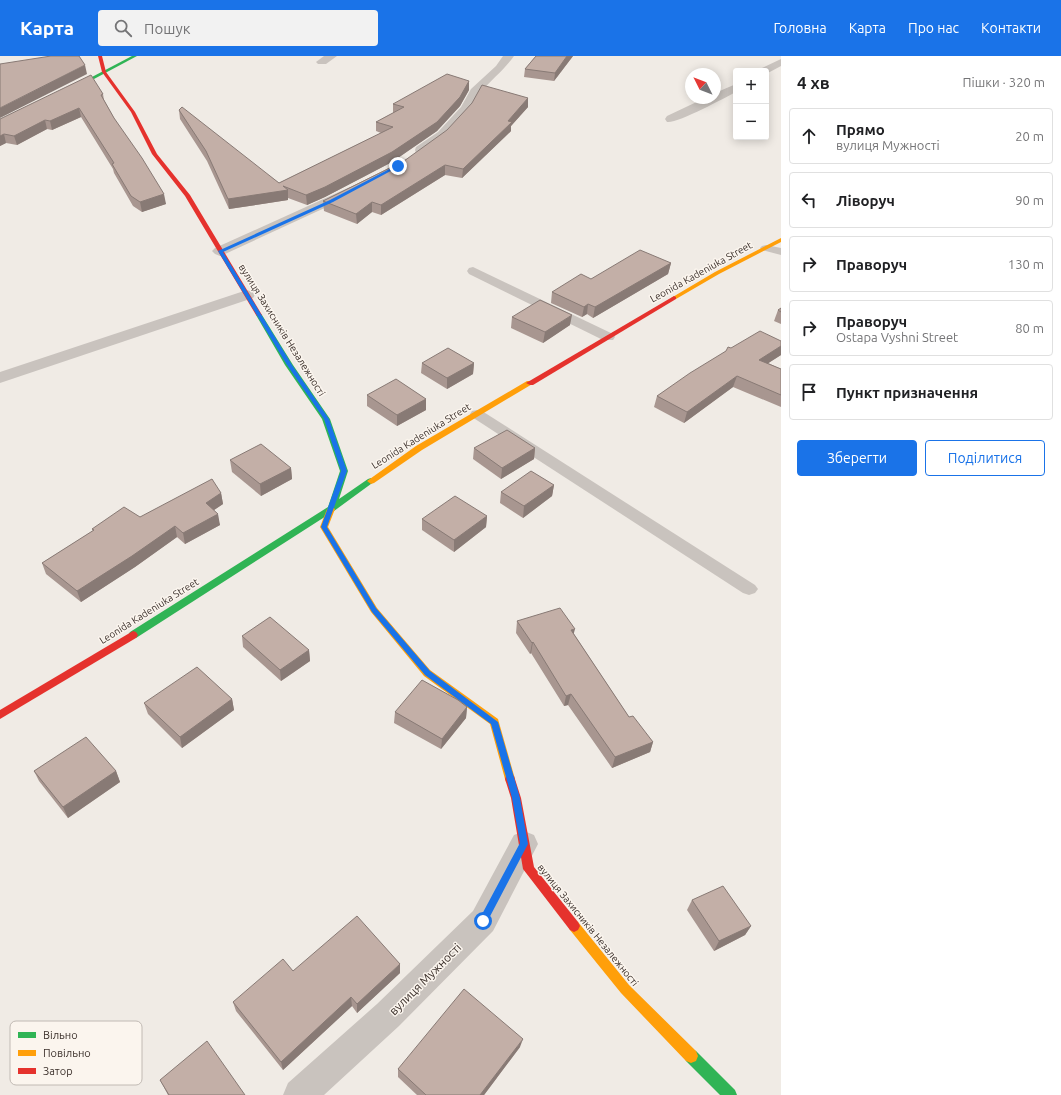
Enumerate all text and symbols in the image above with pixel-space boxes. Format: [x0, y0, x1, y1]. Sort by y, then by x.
search box [98, 10, 378, 46]
text: Карта [20, 17, 74, 39]
icon: search [112, 17, 134, 39]
text: Пошук [144, 20, 190, 37]
text: Головна [773, 20, 827, 36]
text: Карта [849, 20, 886, 36]
text: Про нас [908, 20, 959, 36]
text: Контакти [981, 20, 1041, 36]
north arrow [685, 68, 721, 104]
map controls [733, 68, 769, 140]
button: + [733, 68, 769, 104]
text: 4 хв [797, 73, 830, 92]
text: Пішки · 320 m [963, 75, 1045, 89]
button: − [733, 104, 769, 140]
text: Прямо [836, 121, 885, 138]
icon: ahead [798, 125, 820, 147]
text: 20 m [1015, 129, 1044, 143]
text: вулиця Мужності [836, 138, 940, 152]
route end [389, 157, 407, 175]
icon: left [798, 189, 820, 211]
text: Ліворуч [836, 192, 895, 209]
text: 90 m [1015, 193, 1044, 207]
street label: Leonida Kadeniuka Street [648, 239, 754, 305]
icon: right [798, 253, 820, 275]
text: Праворуч [836, 256, 907, 273]
text: 130 m [1008, 257, 1044, 271]
street label: вулиця Захисників Незалежності [237, 262, 327, 398]
text: Праворуч [836, 313, 907, 330]
icon: right [798, 317, 820, 339]
text: 80 m [1015, 321, 1044, 335]
text: Ostapa Vyshni Street [836, 330, 958, 344]
icon: arrive [798, 381, 820, 403]
text: Пункт призначення [836, 384, 978, 401]
street label: Leonida Kadeniuka Street [369, 401, 473, 471]
button: Зберегти [797, 440, 917, 476]
button: Поділитися [925, 440, 1045, 476]
street label: Leonida Kadeniuka Street [97, 576, 201, 646]
street label: вулиця Захисників Незалежності [535, 862, 641, 988]
route start [474, 912, 492, 930]
street label: вулиця Мужності [387, 941, 463, 1017]
legend [10, 1021, 142, 1085]
text: Вільно [43, 1029, 78, 1041]
text: Повільно [43, 1047, 91, 1059]
text: Затор [43, 1065, 73, 1077]

